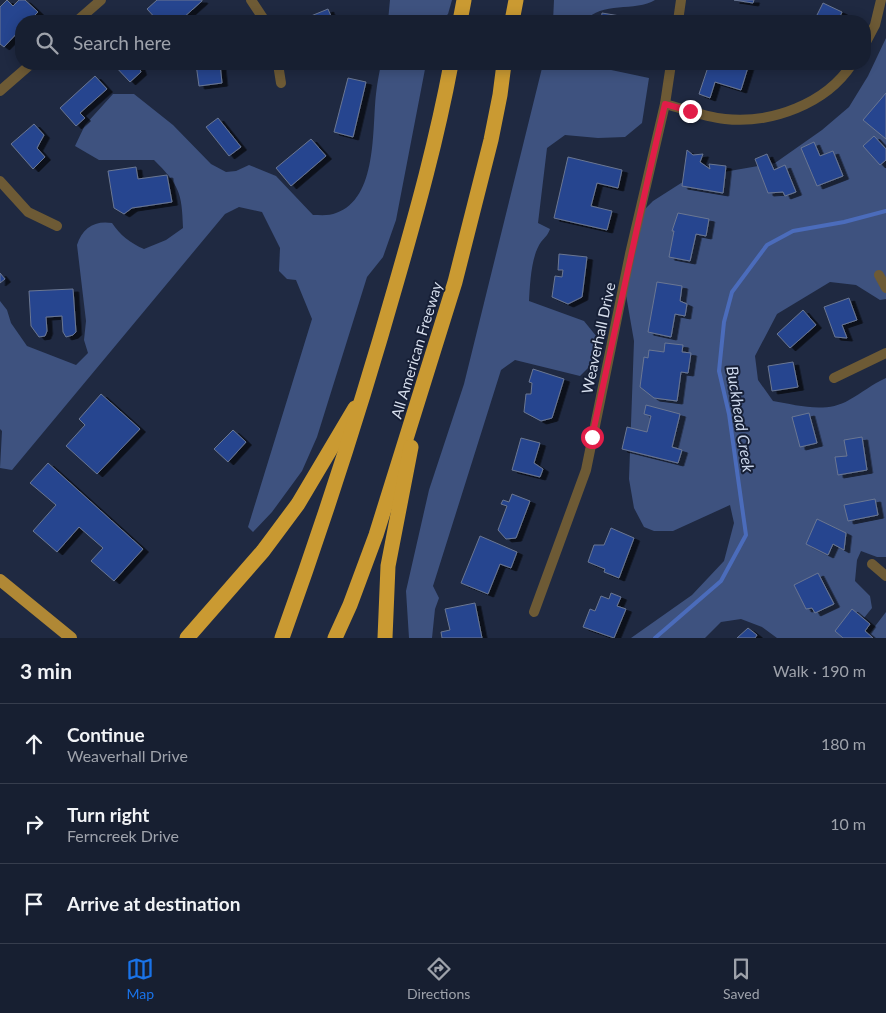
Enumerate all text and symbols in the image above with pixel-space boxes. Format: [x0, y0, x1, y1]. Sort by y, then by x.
search box [15, 15, 871, 70]
icon: search [33, 29, 61, 57]
text: Search here [73, 31, 171, 54]
route end [679, 100, 702, 123]
street label: All American Freeway [387, 279, 445, 421]
street label: Weaverhall Drive [577, 281, 619, 395]
water label: Buckhead Creek [723, 365, 759, 474]
route start [581, 426, 604, 449]
text: 3 min [20, 658, 72, 683]
text: Walk · 190 m [773, 661, 866, 680]
text: Continue [67, 723, 145, 746]
icon: ahead [20, 730, 48, 758]
text: 180 m [821, 734, 866, 753]
text: Weaverhall Drive [67, 746, 188, 765]
text: Turn right [67, 803, 149, 826]
icon: right [20, 810, 48, 838]
text: 10 m [830, 814, 866, 833]
text: Ferncreek Drive [67, 826, 179, 845]
icon: arrive [20, 890, 48, 918]
text: Arrive at destination [67, 892, 240, 915]
tab: Map [126, 955, 154, 1002]
tab: Directions [407, 955, 470, 1002]
tab: Saved [723, 955, 760, 1002]

